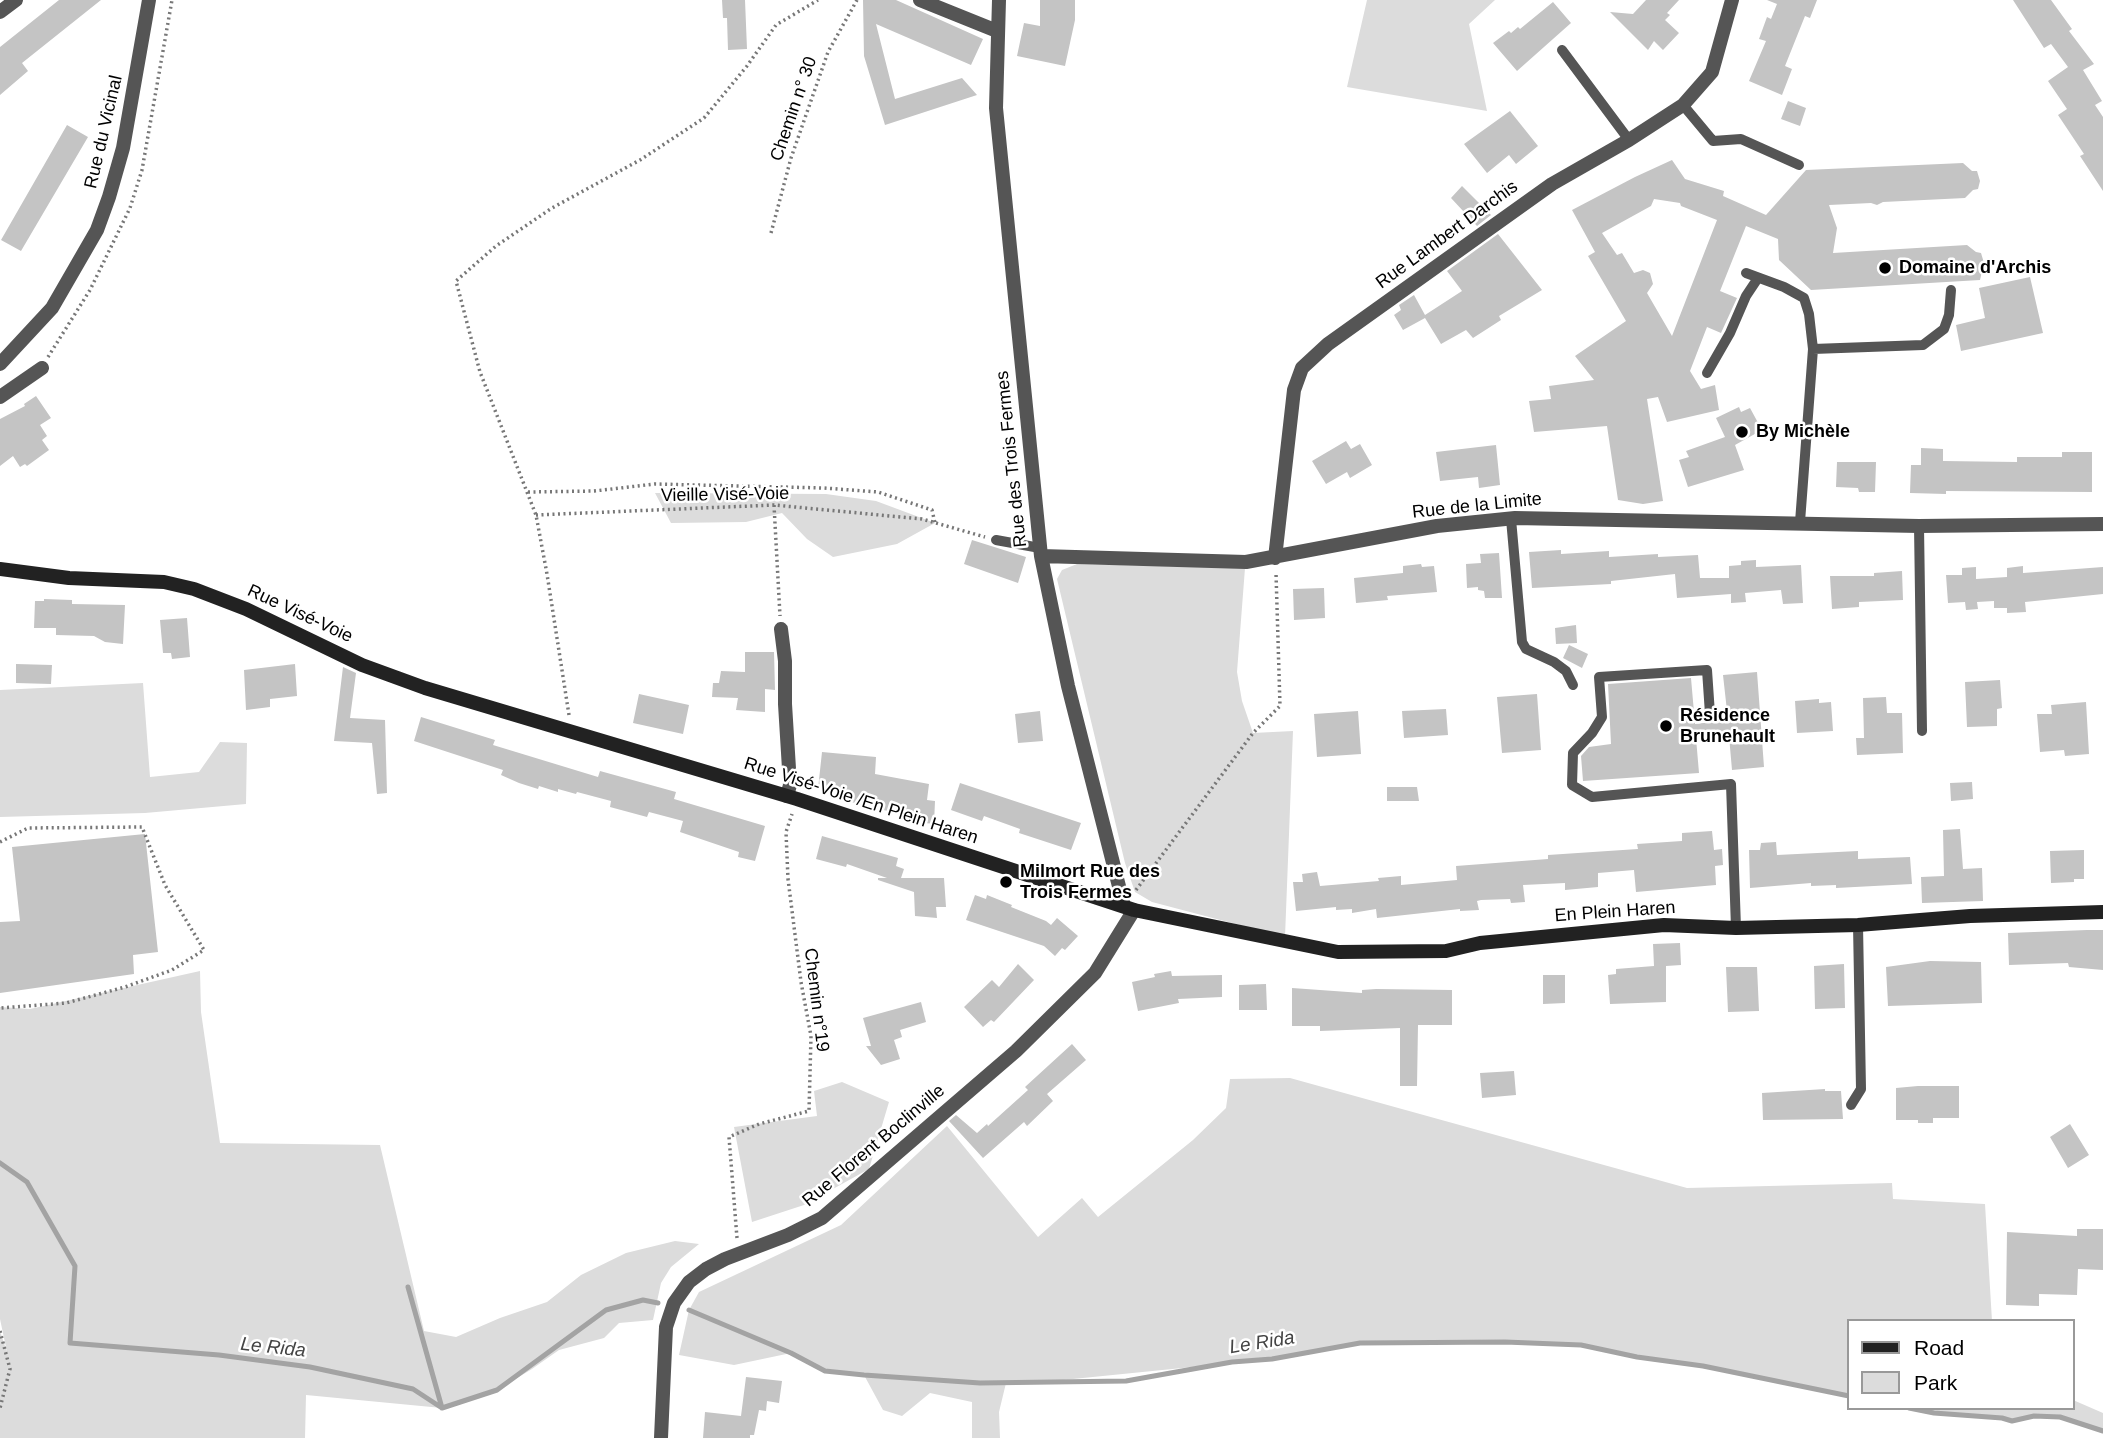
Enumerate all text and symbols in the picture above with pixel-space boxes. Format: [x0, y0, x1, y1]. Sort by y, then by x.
street label: Chemin n° 30 [766, 54, 822, 164]
street label: Rue du Vicinal [80, 73, 128, 191]
street label: Rue Lambert Darchis [1372, 176, 1522, 294]
place label: Domaine d'Archis [1899, 257, 2051, 279]
marker: Domaine d'Archis [1877, 260, 1893, 276]
street label: Rue des Trois Fermes [992, 370, 1032, 548]
place label: By Michèle [1756, 421, 1850, 443]
marker: By Michèle [1734, 424, 1750, 440]
street label: Vieille Visé-Voie [661, 483, 789, 507]
street label: Rue de la Limite [1411, 488, 1543, 524]
street label: Rue Visé-Voie [244, 580, 356, 648]
place label: Résidence Brunehault [1680, 705, 1775, 748]
marker: Résidence Brunehault [1658, 718, 1674, 734]
street label: Rue Visé-Voie /En Plein Haren [741, 753, 981, 849]
place label: Milmort Rue des Trois Fermes [1020, 861, 1160, 903]
marker: Milmort Rue des Trois Fermes [998, 874, 1014, 890]
street label: En Plein Haren [1554, 897, 1676, 927]
street label: Chemin n°19 [799, 947, 833, 1053]
street label: Rue Florent Boclinville [798, 1080, 950, 1212]
legend [1848, 1319, 2075, 1410]
water label: Le Rida [1228, 1327, 1296, 1359]
water label: Le Rida [239, 1333, 307, 1363]
text: Road [1914, 1336, 1964, 1359]
text: Park [1914, 1371, 1957, 1394]

